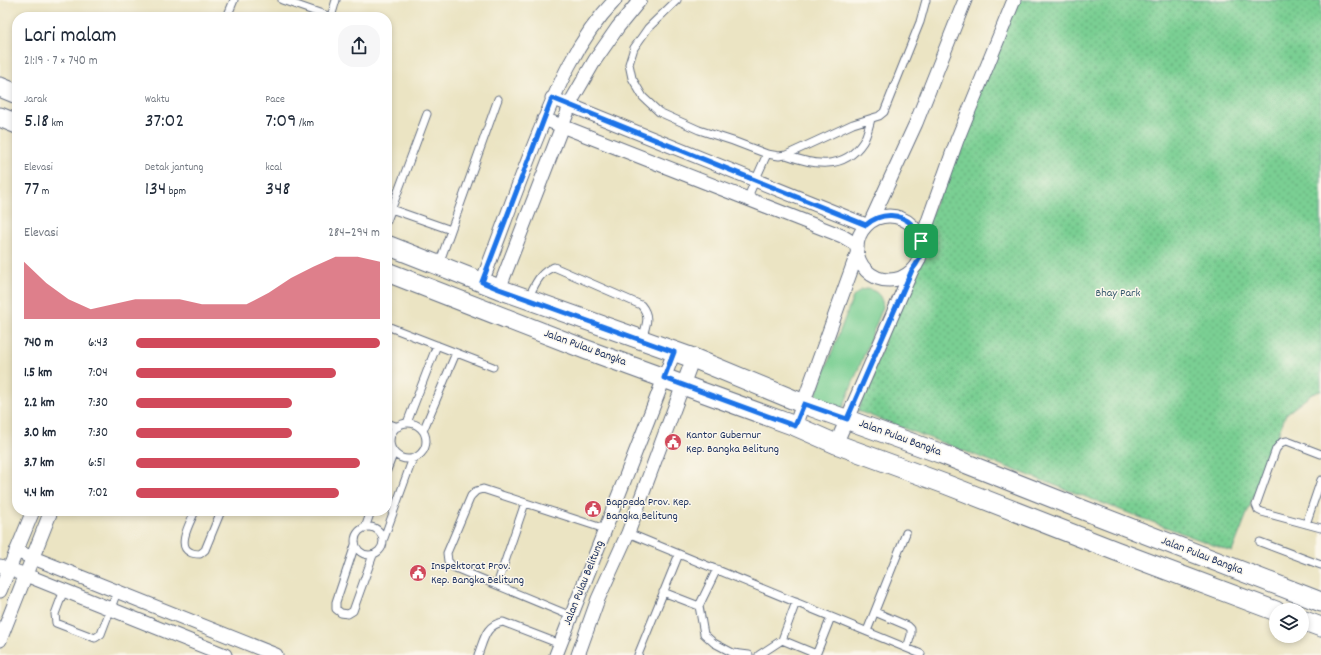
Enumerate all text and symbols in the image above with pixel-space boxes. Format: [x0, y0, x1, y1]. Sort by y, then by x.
text: Lari malam [24, 21, 117, 52]
button: share [338, 25, 380, 67]
text: 21:19 · 7 × 740 m [24, 52, 98, 71]
text: Jarak [24, 92, 47, 108]
text: Waktu [145, 92, 169, 108]
text: Pace [265, 92, 285, 108]
text: 5.18 [24, 108, 49, 136]
text: 37:02 [145, 108, 184, 136]
text: 7:09 [265, 108, 296, 136]
text: km [49, 116, 64, 132]
text: /km [296, 116, 314, 132]
text: Elevasi [24, 160, 53, 176]
text: Detak jantung [145, 160, 203, 176]
text: kcal [265, 160, 282, 176]
text: 77 [24, 176, 39, 204]
text: 134 [145, 176, 166, 204]
text: 348 [265, 176, 291, 204]
text: m [39, 184, 49, 200]
text: bpm [166, 184, 186, 200]
text: Elevasi [24, 224, 58, 243]
text: 284–294 m [328, 224, 380, 243]
pin [904, 224, 938, 258]
icon: arrive [910, 230, 932, 252]
park label: Bhay Park [1096, 285, 1141, 302]
street label: Jalan Pulau Bangka [541, 325, 629, 371]
text: 740 m [24, 334, 53, 353]
text: 6:43 [88, 334, 108, 353]
text: 1.5 km [24, 364, 52, 383]
text: 7:04 [88, 364, 108, 383]
text: 2.2 km [24, 394, 55, 413]
text: 7:30 [88, 394, 108, 413]
street label: Jalan Pulau Bangka [856, 415, 944, 461]
text: 3.0 km [24, 424, 56, 443]
text: 7:30 [88, 424, 108, 443]
place label: Kantor Gubernur Kep. Bangka Belitung [686, 427, 779, 458]
public building icon: Kantor Gubernur Kep. Bangka Belitung [663, 432, 683, 452]
text: 3.7 km [24, 454, 54, 473]
text: 6:51 [88, 454, 105, 473]
text: 4.4 km [24, 484, 54, 503]
text: 7:02 [88, 484, 108, 503]
place label: Bappeda Prov. Kep. Bangka Belitung [606, 494, 691, 525]
public building icon: Bappeda Prov. Kep. Bangka Belitung [583, 499, 603, 519]
street label: Jalan Pulau Bangka [1159, 533, 1246, 580]
street label: Jalan Pulau Belitung [559, 538, 609, 628]
place label: Inspektorat Prov. Kep. Bangka Belitung [431, 558, 524, 589]
public building icon: Inspektorat Prov. Kep. Bangka Belitung [408, 563, 428, 583]
map controls [1269, 603, 1309, 643]
button: layers [1269, 603, 1309, 643]

